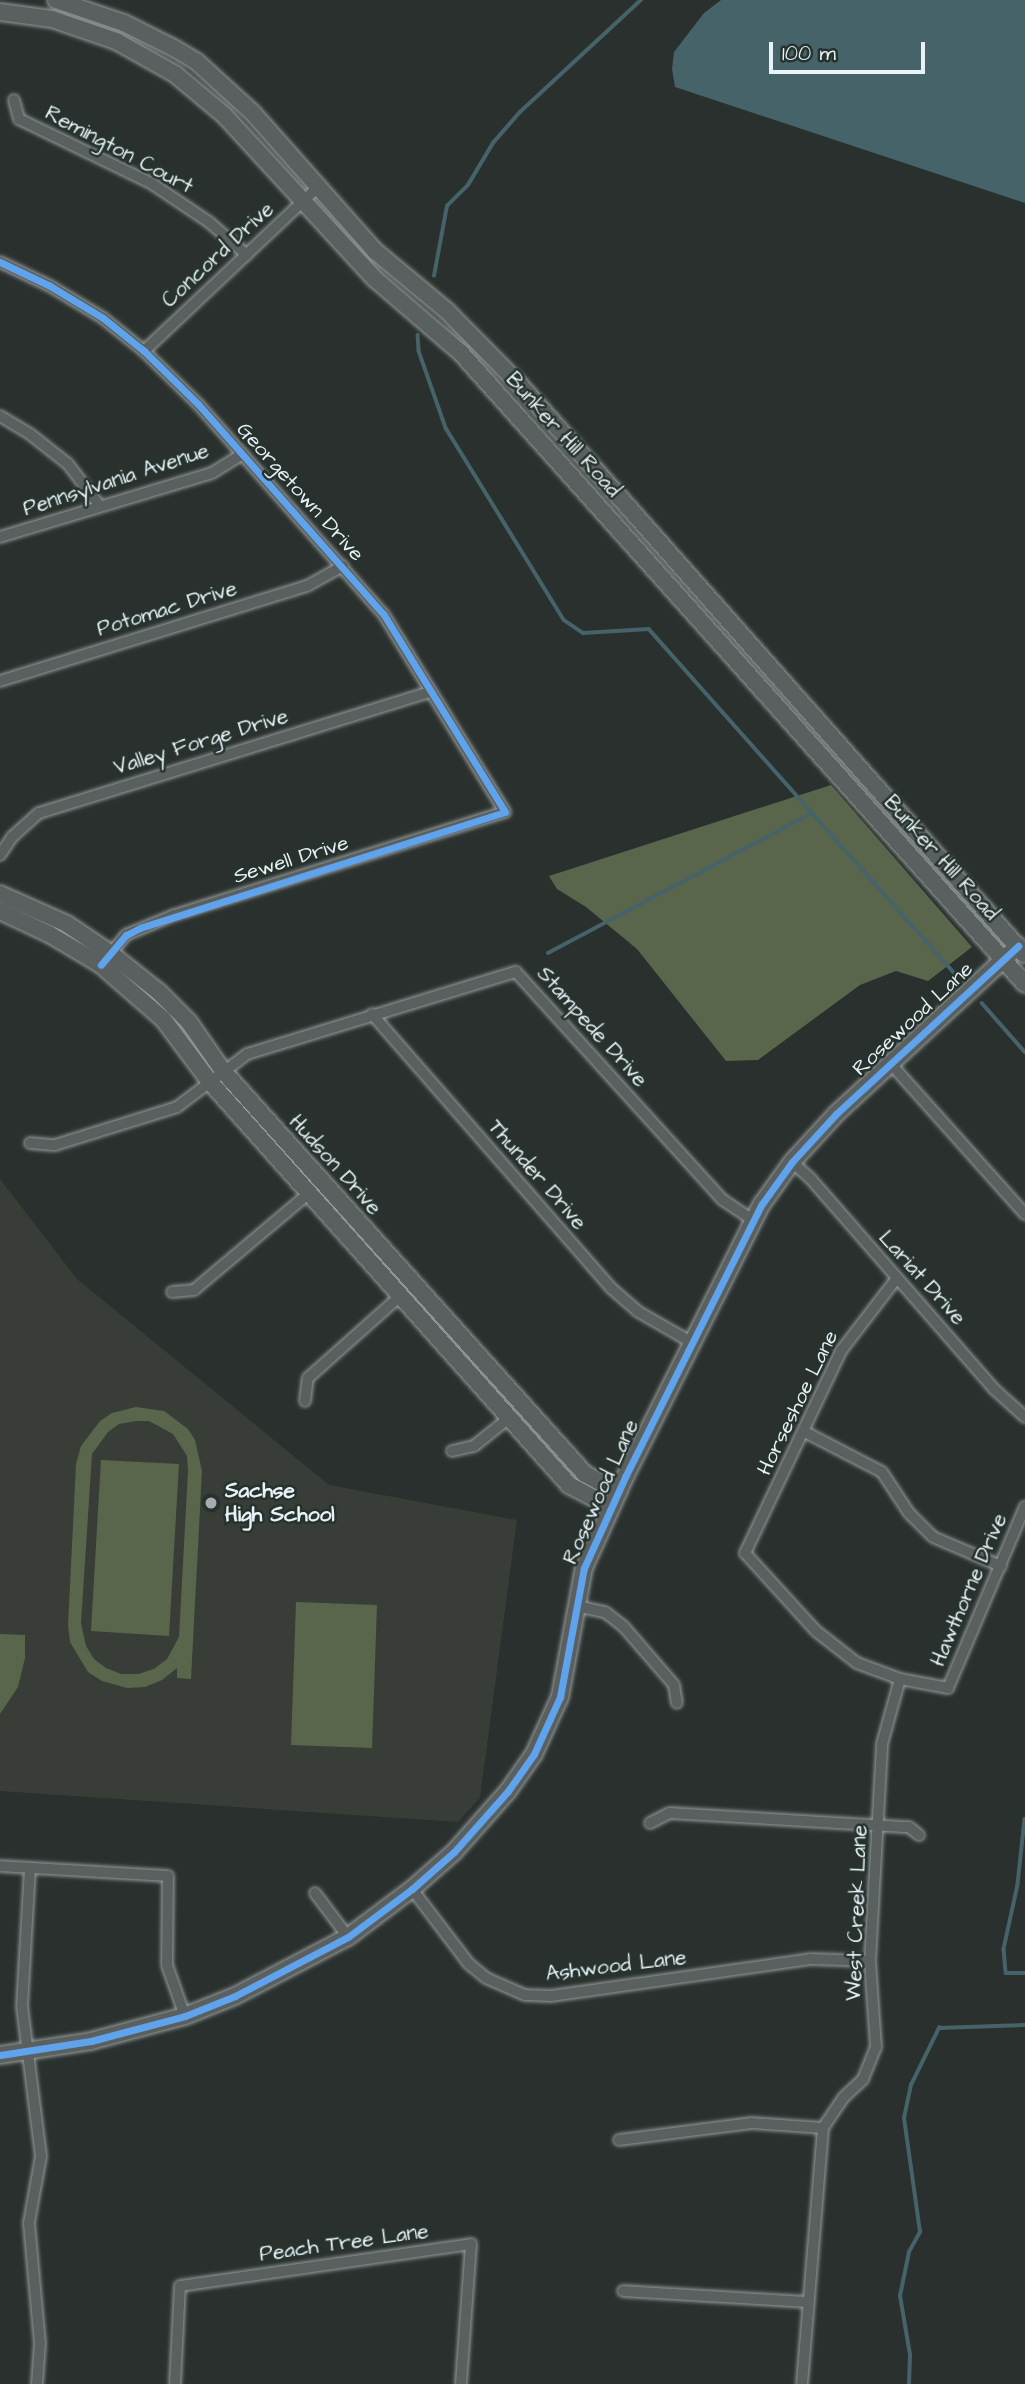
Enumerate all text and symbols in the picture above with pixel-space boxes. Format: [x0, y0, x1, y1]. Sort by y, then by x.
scale bar [773, 28, 929, 72]
text: 100 m [782, 39, 836, 68]
street label: Remington Court [41, 100, 197, 200]
street label: Concord Drive [157, 197, 279, 313]
street label: Bunker Hill Road [500, 367, 626, 503]
street label: Georgetown Drive [231, 417, 369, 567]
street label: Pennsylvania Avenue [20, 438, 212, 522]
street label: Potomac Drive [94, 576, 240, 642]
street label: Valley Forge Drive [111, 704, 291, 780]
street label: Bunker Hill Road [878, 790, 1004, 926]
street label: Sewell Drive [230, 831, 352, 889]
street label: Rosewood Lane [848, 957, 978, 1081]
street label: Stampede Drive [531, 962, 653, 1092]
street label: Hudson Drive [283, 1110, 387, 1220]
street label: Thunder Drive [482, 1115, 592, 1235]
street label: Lariat Drive [873, 1226, 971, 1330]
street label: Horseshoe Lane [752, 1327, 844, 1479]
street label: Rosewood Lane [558, 1416, 644, 1568]
place label: Sachse High School [225, 1478, 335, 1528]
marker: Sachse High School [203, 1495, 219, 1511]
street label: Hawthorne Drive [925, 1510, 1013, 1670]
street label: West Creek Lane [841, 1825, 873, 2001]
street label: Ashwood Lane [544, 1945, 688, 1987]
street label: Peach Tree Lane [258, 2219, 430, 2267]

